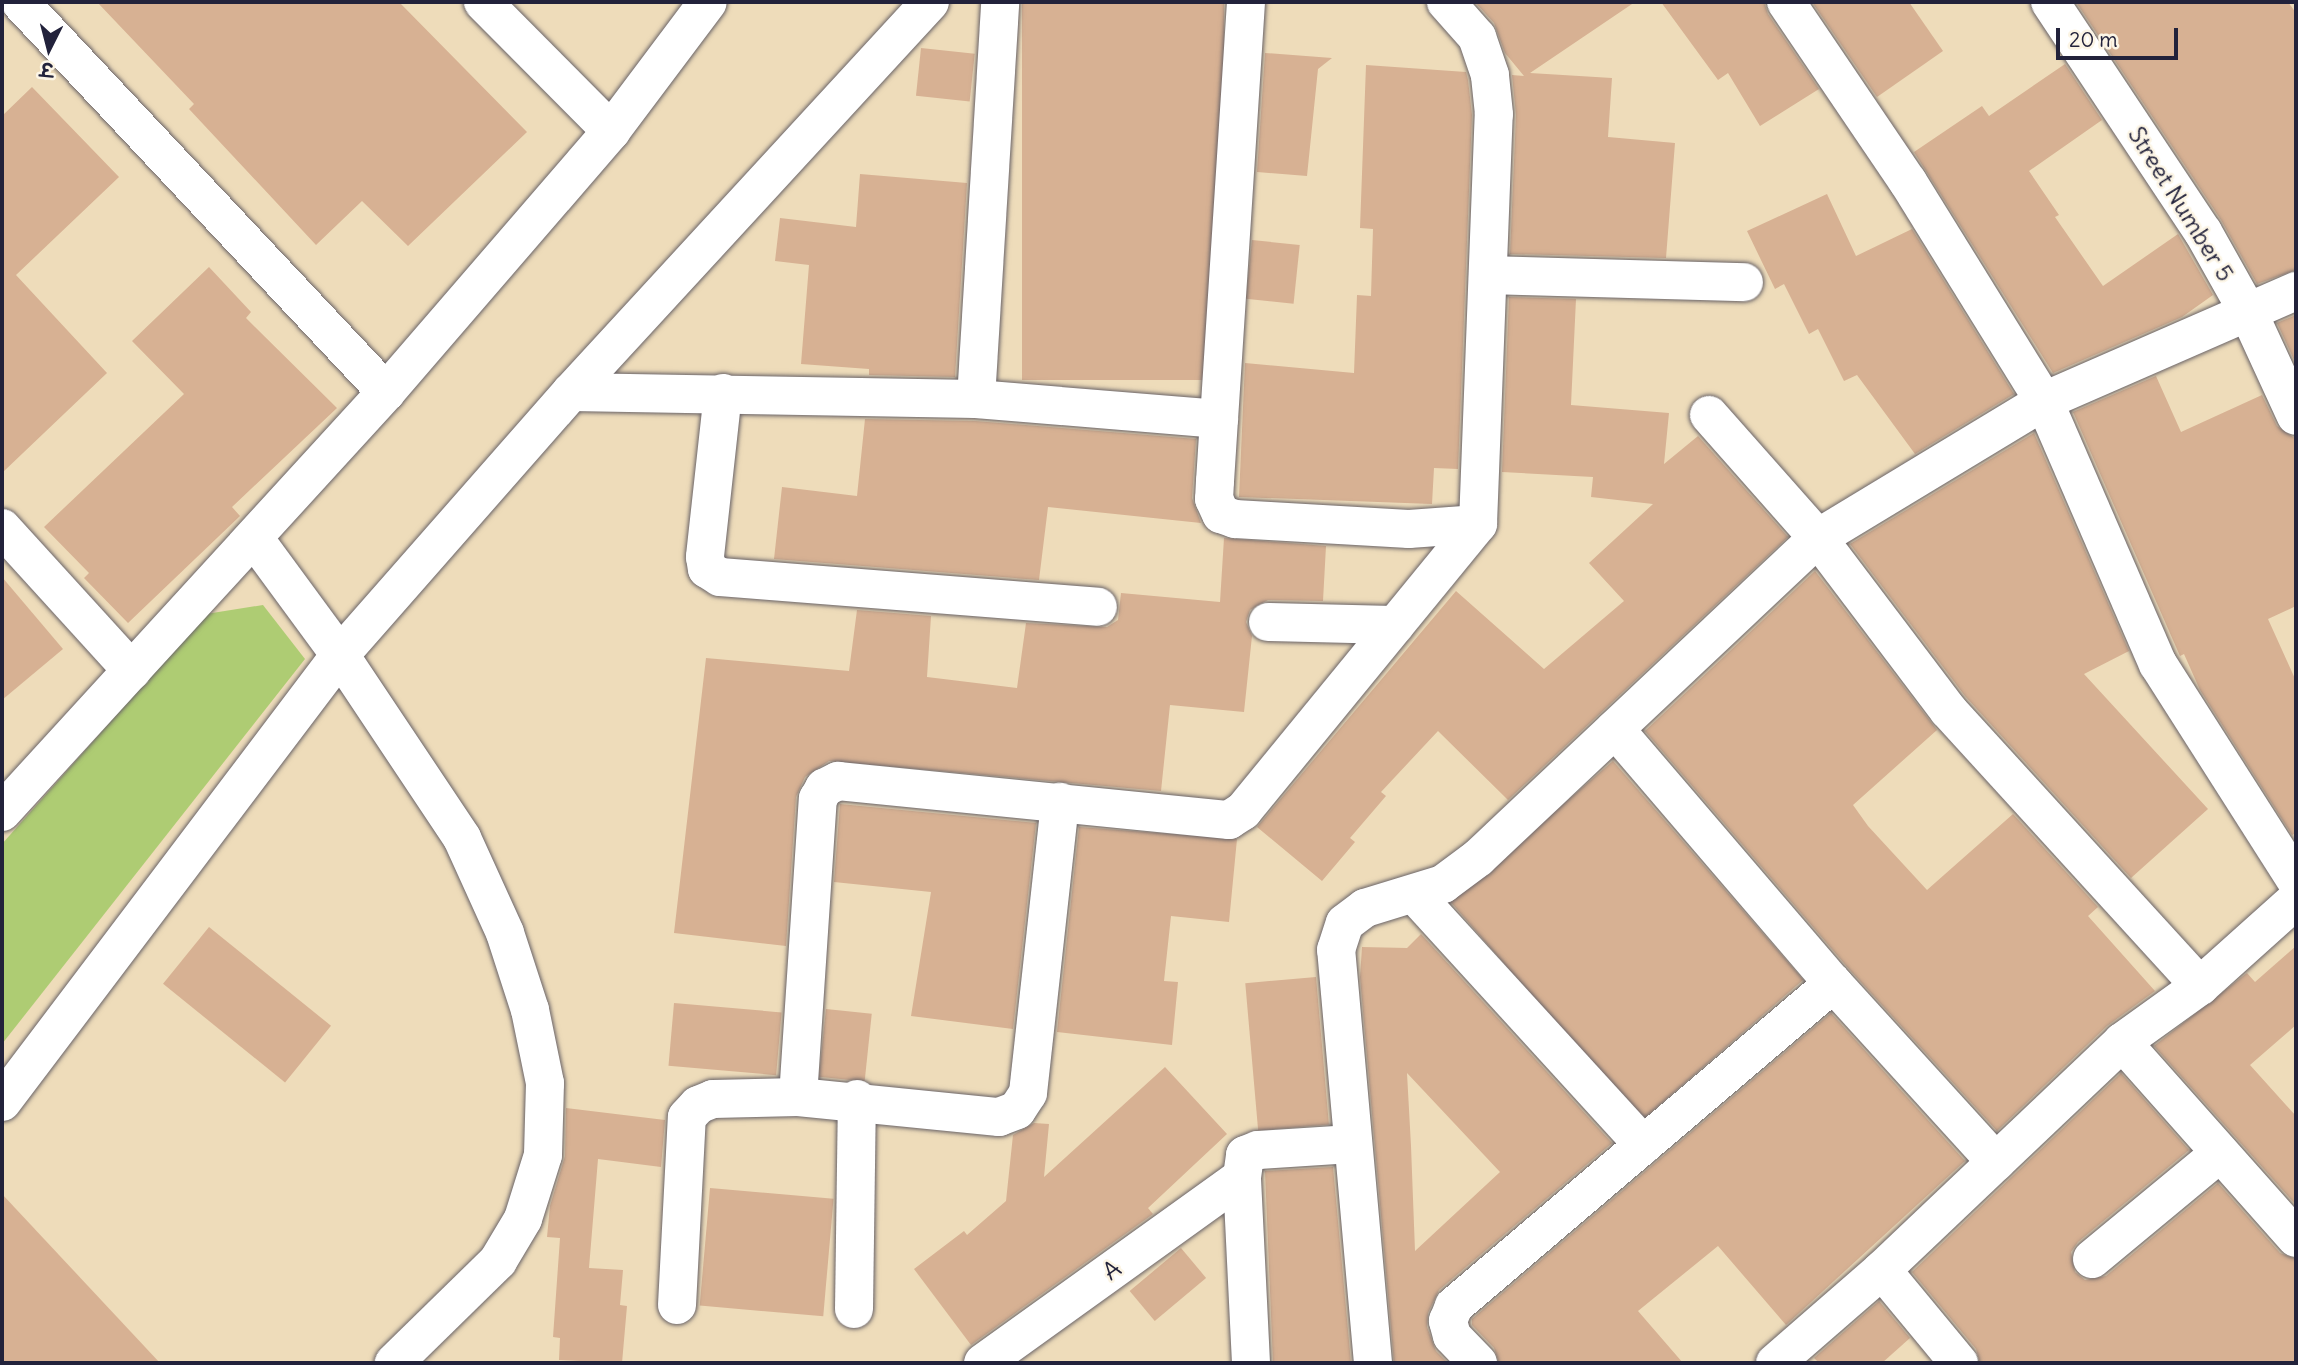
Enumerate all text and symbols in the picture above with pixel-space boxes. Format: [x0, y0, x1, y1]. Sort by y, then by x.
north arrow [14, 14, 84, 84]
scale bar [2060, 14, 2182, 58]
text: 20 m [2069, 26, 2118, 53]
text: उ [39, 57, 54, 82]
street label: Street Number 5 [2122, 121, 2240, 287]
street label: A [1097, 1254, 1127, 1286]

